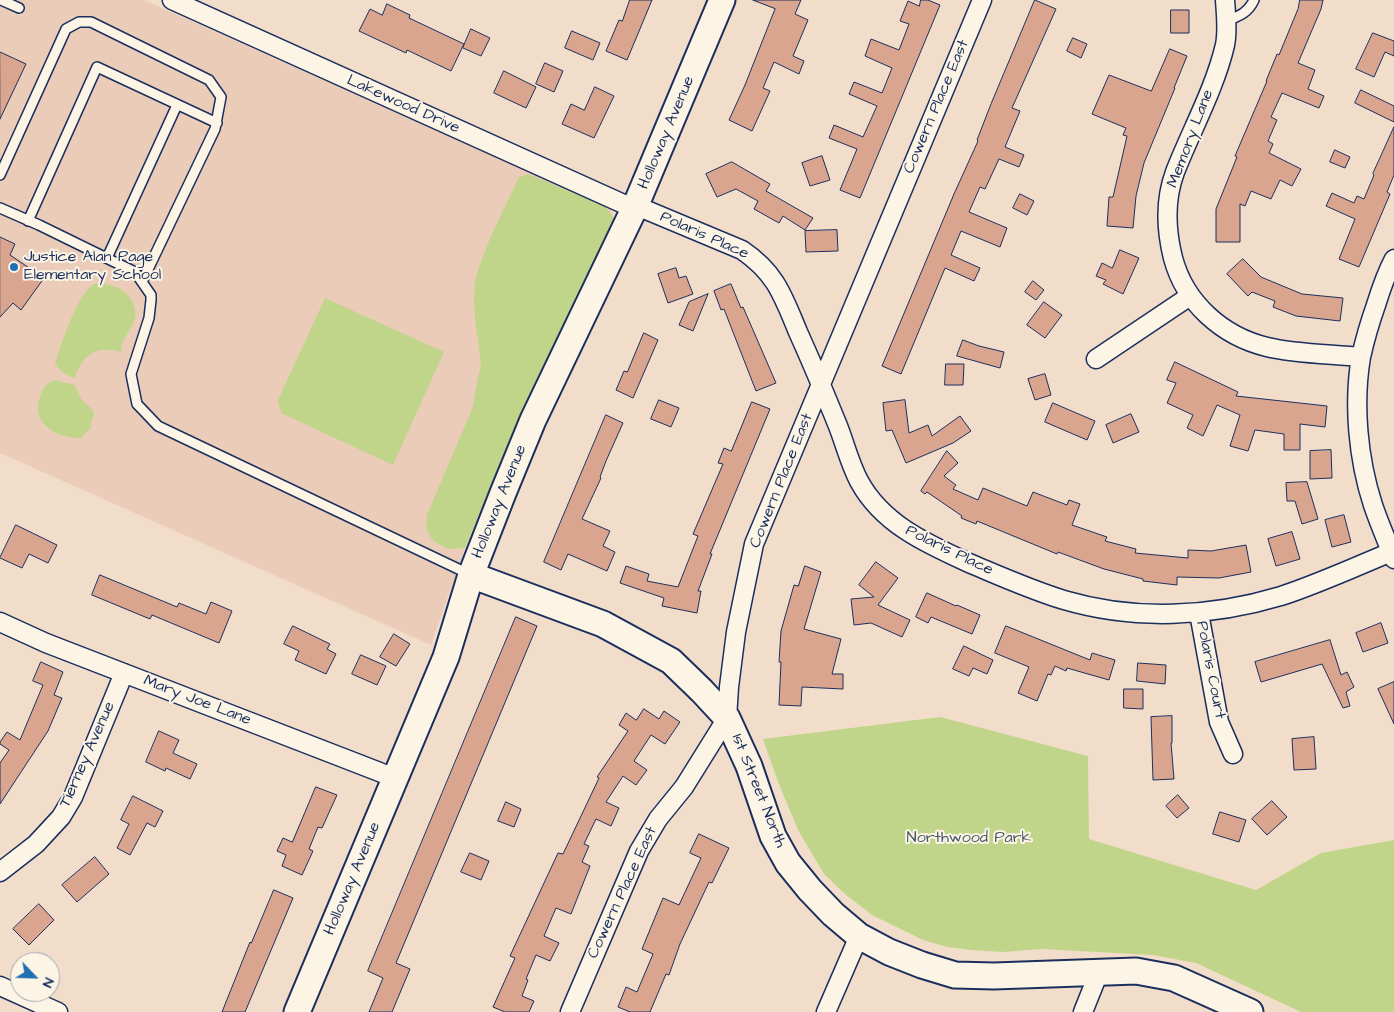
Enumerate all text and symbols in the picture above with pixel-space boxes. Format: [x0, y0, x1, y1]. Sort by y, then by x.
street label: Cowern Place East [900, 37, 974, 177]
street label: Lakewood Drive [343, 71, 463, 139]
street label: Holloway Avenue [635, 74, 699, 192]
street label: Memory Lane [1164, 87, 1218, 191]
street label: Polaris Place [657, 208, 751, 264]
place label: Justice Alan Page Elementary School [24, 248, 161, 286]
marker: Justice Alan Page Elementary School [8, 261, 20, 273]
street label: Cowern Place East [746, 411, 818, 551]
street label: Holloway Avenue [468, 442, 532, 562]
street label: Polaris Place [902, 522, 996, 580]
street label: Polaris Court [1191, 619, 1229, 721]
street label: Mary Joe Lane [140, 672, 254, 730]
street label: Tierney Avenue [56, 699, 120, 811]
street label: 1st Street North [726, 731, 790, 851]
street label: Holloway Avenue [321, 820, 385, 938]
street label: Cowern Place East [584, 824, 662, 962]
park label: Northwood Park [907, 829, 1031, 849]
north arrow [10, 952, 60, 1002]
text: N [37, 975, 59, 991]

